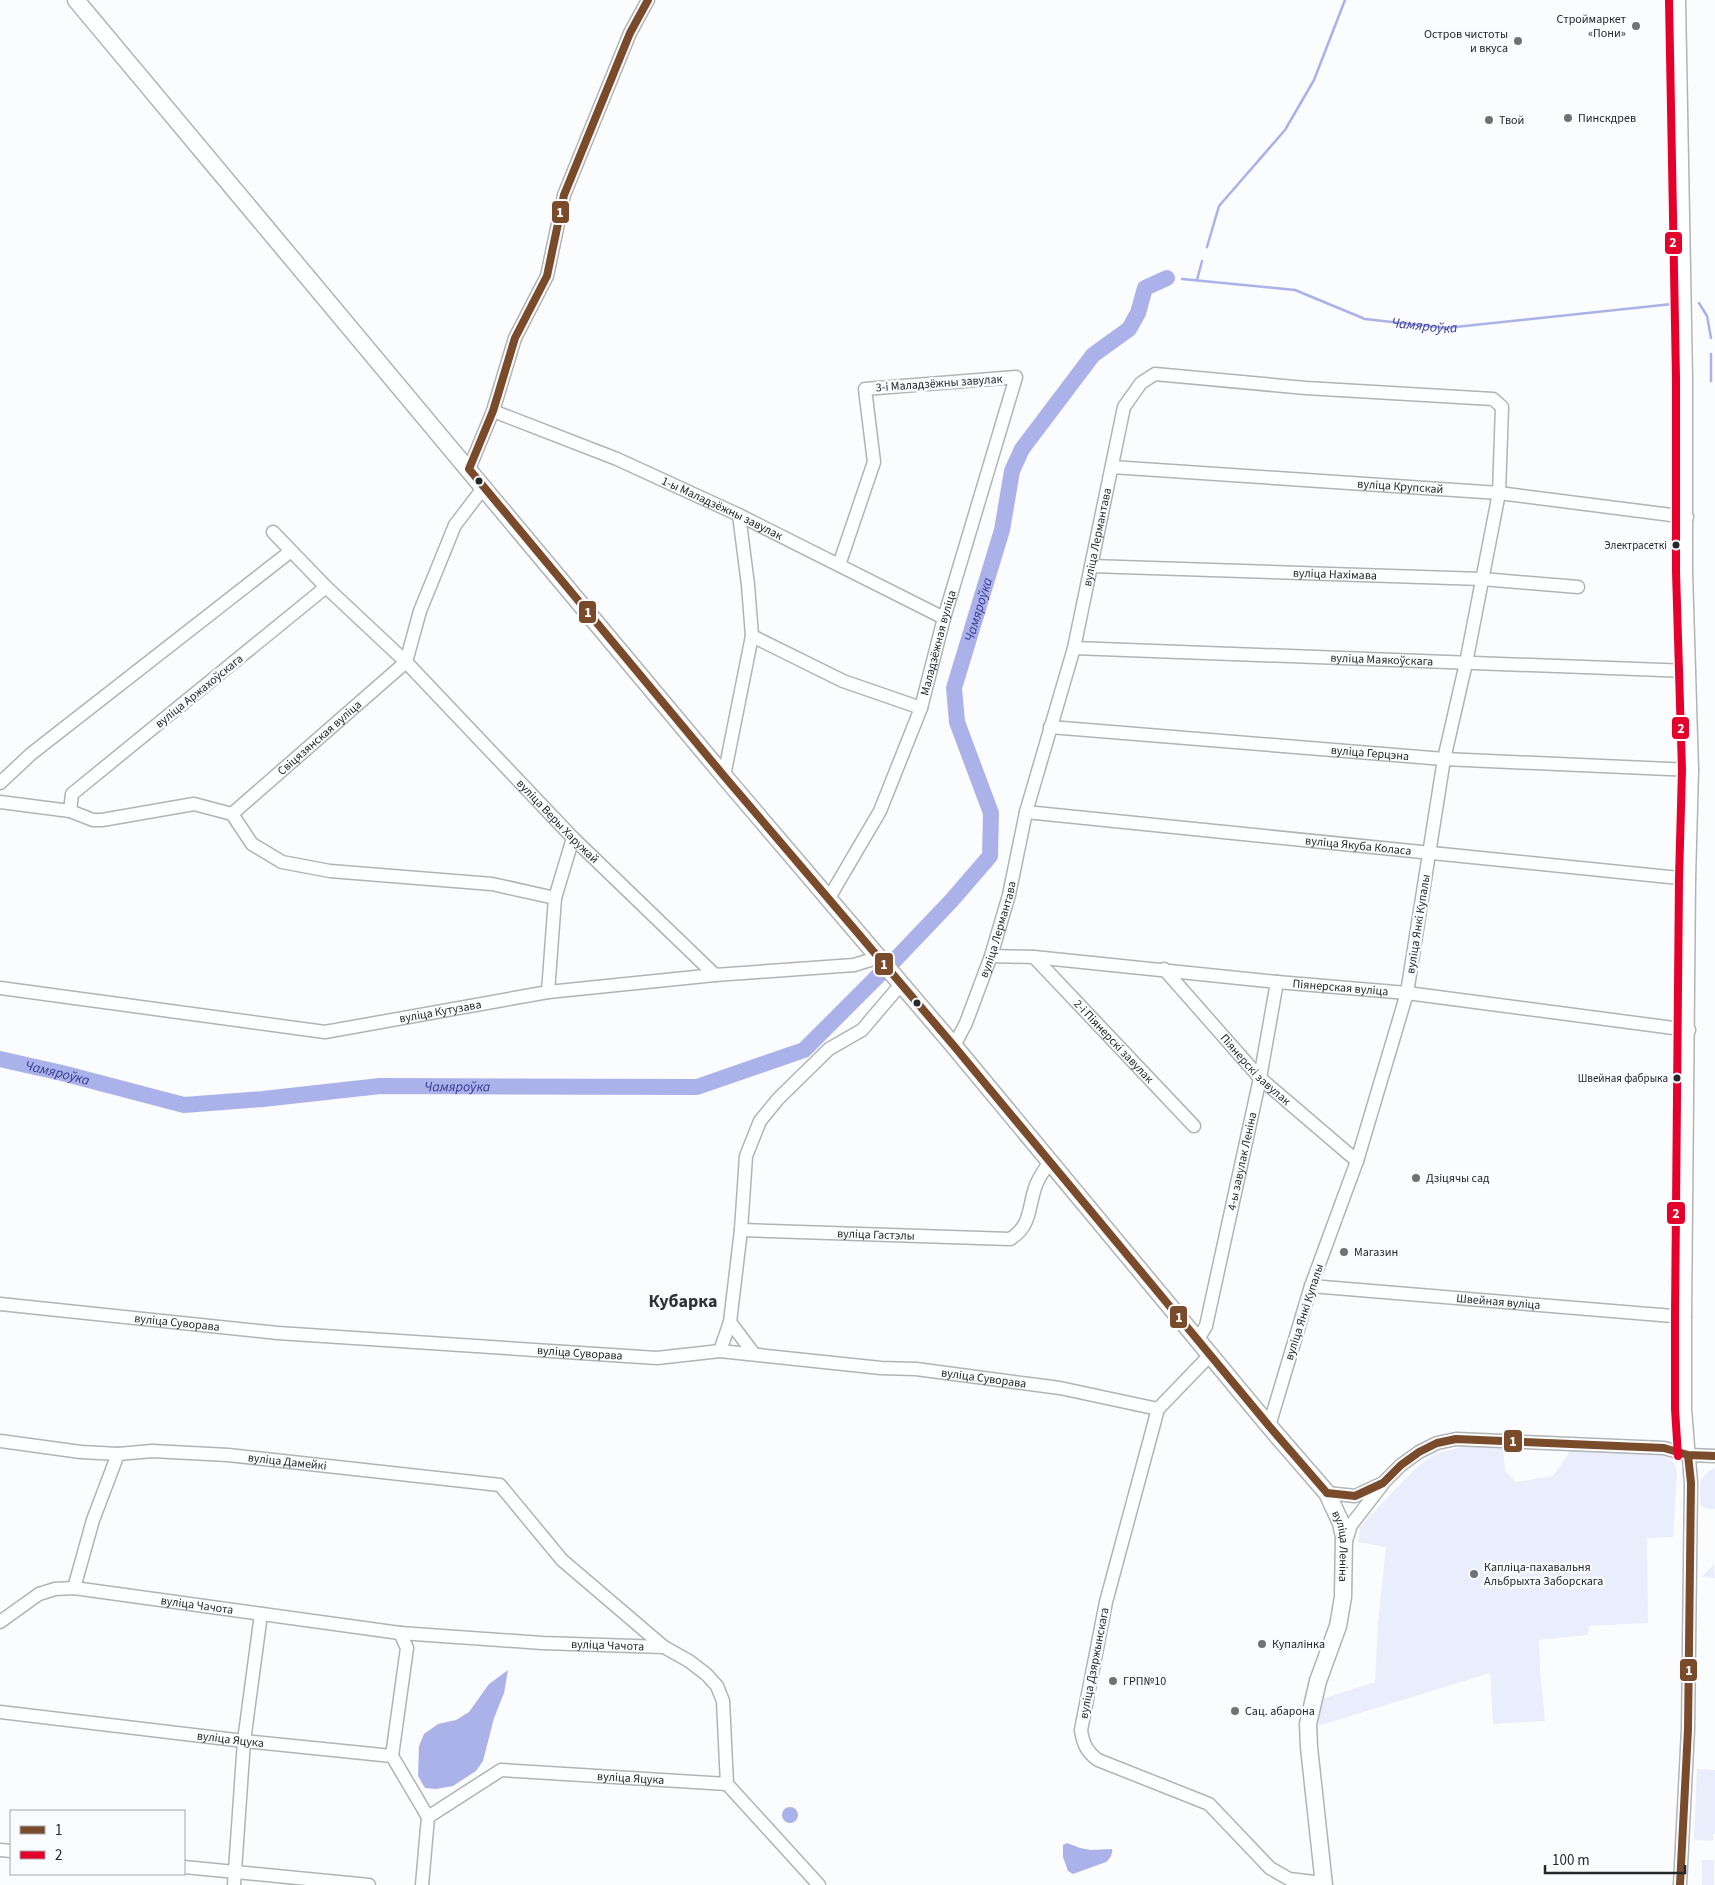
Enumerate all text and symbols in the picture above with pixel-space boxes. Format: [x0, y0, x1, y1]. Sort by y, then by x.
place label: Строймаркет «Пони» [1557, 11, 1626, 42]
marker: Строймаркет «Пони» [1630, 20, 1642, 32]
place label: Остров чистоты и вкуса [1424, 26, 1508, 57]
marker: Остров чистоты и вкуса [1512, 35, 1524, 47]
place label: Пинскдрев [1578, 110, 1636, 127]
place label: Твой [1499, 112, 1524, 129]
marker: Пинскдрев [1562, 112, 1574, 124]
marker: Твой [1483, 114, 1495, 126]
line badge: 1 [551, 200, 570, 224]
text: 1 [556, 203, 564, 223]
line badge: 2 [1664, 231, 1683, 255]
text: 2 [1669, 233, 1677, 253]
water label: Чамяроўка [1390, 313, 1459, 339]
street label: 3-і Маладзёжны завулак [875, 371, 1003, 396]
street label: 1-ы Маладзёжны завулак [659, 473, 785, 545]
unlabelled marker [474, 476, 484, 486]
street label: вуліца Крупскай [1357, 476, 1444, 498]
street label: вуліца Лермантава [1079, 486, 1116, 588]
place label: Электрасеткі [1604, 538, 1667, 553]
marker: Электрасеткі [1671, 540, 1681, 550]
street label: вуліца Нахімава [1292, 565, 1377, 585]
water label: Чамяроўка [960, 575, 998, 644]
street label: Маладзёжная вуліца [916, 588, 961, 698]
line badge: 1 [578, 600, 597, 624]
text: 1 [584, 603, 592, 623]
street label: вуліца Маякоўскага [1330, 650, 1433, 670]
street label: вуліца Аржахоўскага [152, 651, 247, 732]
street label: Свіцязянская вуліца [274, 696, 366, 780]
line badge: 2 [1671, 716, 1690, 740]
text: 2 [1677, 719, 1685, 739]
street label: вуліца Герцэна [1330, 742, 1410, 765]
street label: вуліца Веры Харужай [512, 776, 602, 867]
street label: вуліца Якуба Коласа [1304, 832, 1412, 860]
street label: вуліца Янкі Купалы [1402, 873, 1435, 975]
street label: вуліца Лермантава [976, 880, 1021, 980]
line badge: 1 [874, 952, 894, 976]
text: 1 [880, 955, 888, 975]
street label: Піянерская вуліца [1292, 975, 1389, 1000]
street label: вуліца Кутузава [398, 996, 483, 1028]
street label: 2-і Піянерскі завулак [1070, 996, 1157, 1087]
unlabelled marker [912, 998, 922, 1008]
street label: Піянерскі завулак [1216, 1030, 1294, 1110]
water label: Чамяроўка [23, 1056, 92, 1091]
place label: Швейная фабрыка [1578, 1071, 1668, 1086]
marker: Швейная фабрыка [1672, 1073, 1682, 1083]
water label: Чамяроўка [424, 1077, 491, 1097]
street label: 4-ы завулак Леніна [1223, 1110, 1261, 1212]
place label: Дзіцячы сад [1426, 1170, 1490, 1187]
marker: Дзіцячы сад [1410, 1172, 1422, 1184]
line badge: 2 [1666, 1201, 1686, 1225]
text: 2 [1672, 1204, 1680, 1224]
street label: вуліца Гастэлы [837, 1225, 915, 1245]
place label: Магазин [1354, 1244, 1398, 1261]
marker: Магазин [1338, 1246, 1350, 1258]
street label: вуліца Янкі Купалы [1281, 1262, 1328, 1363]
district label: Кубарка [649, 1289, 717, 1314]
street label: Швейная вуліца [1456, 1290, 1541, 1314]
line badge: 1 [1169, 1305, 1188, 1329]
text: 1 [1175, 1308, 1183, 1328]
street label: вуліца Суворава [133, 1310, 221, 1336]
street label: вуліца Суворава [536, 1342, 623, 1365]
street label: вуліца Суворава [940, 1364, 1027, 1392]
line badge: 1 [1503, 1429, 1523, 1453]
text: 1 [1509, 1432, 1517, 1452]
street label: вуліца Дамейкі [247, 1449, 328, 1475]
street label: вуліца Леніна [1327, 1508, 1352, 1582]
place label: Капліца-пахавальня Альбрыхта Заборскага [1484, 1559, 1603, 1590]
marker: Капліца-пахавальня Альбрыхта Заборскага [1468, 1568, 1480, 1580]
street label: вуліца Чачота [160, 1592, 234, 1619]
street label: вуліца Дзяржынскага [1075, 1606, 1114, 1720]
street label: вуліца Чачота [571, 1636, 644, 1655]
place label: Купалінка [1272, 1636, 1325, 1653]
marker: Купалінка [1256, 1638, 1268, 1650]
line badge: 1 [1679, 1658, 1698, 1682]
text: 1 [1685, 1661, 1693, 1681]
place label: ГРП№10 [1123, 1673, 1166, 1690]
marker: ГРП№10 [1107, 1675, 1119, 1687]
place label: Сац. абарона [1245, 1703, 1315, 1720]
marker: Сац. абарона [1229, 1705, 1241, 1717]
street label: вуліца Яцука [196, 1727, 265, 1752]
street label: вуліца Яцука [597, 1768, 665, 1789]
legend [10, 1810, 185, 1875]
text: 1 [55, 1820, 62, 1841]
scale bar [1545, 1842, 1685, 1874]
text: 2 [55, 1845, 62, 1866]
text: 100 m [1552, 1850, 1590, 1871]

